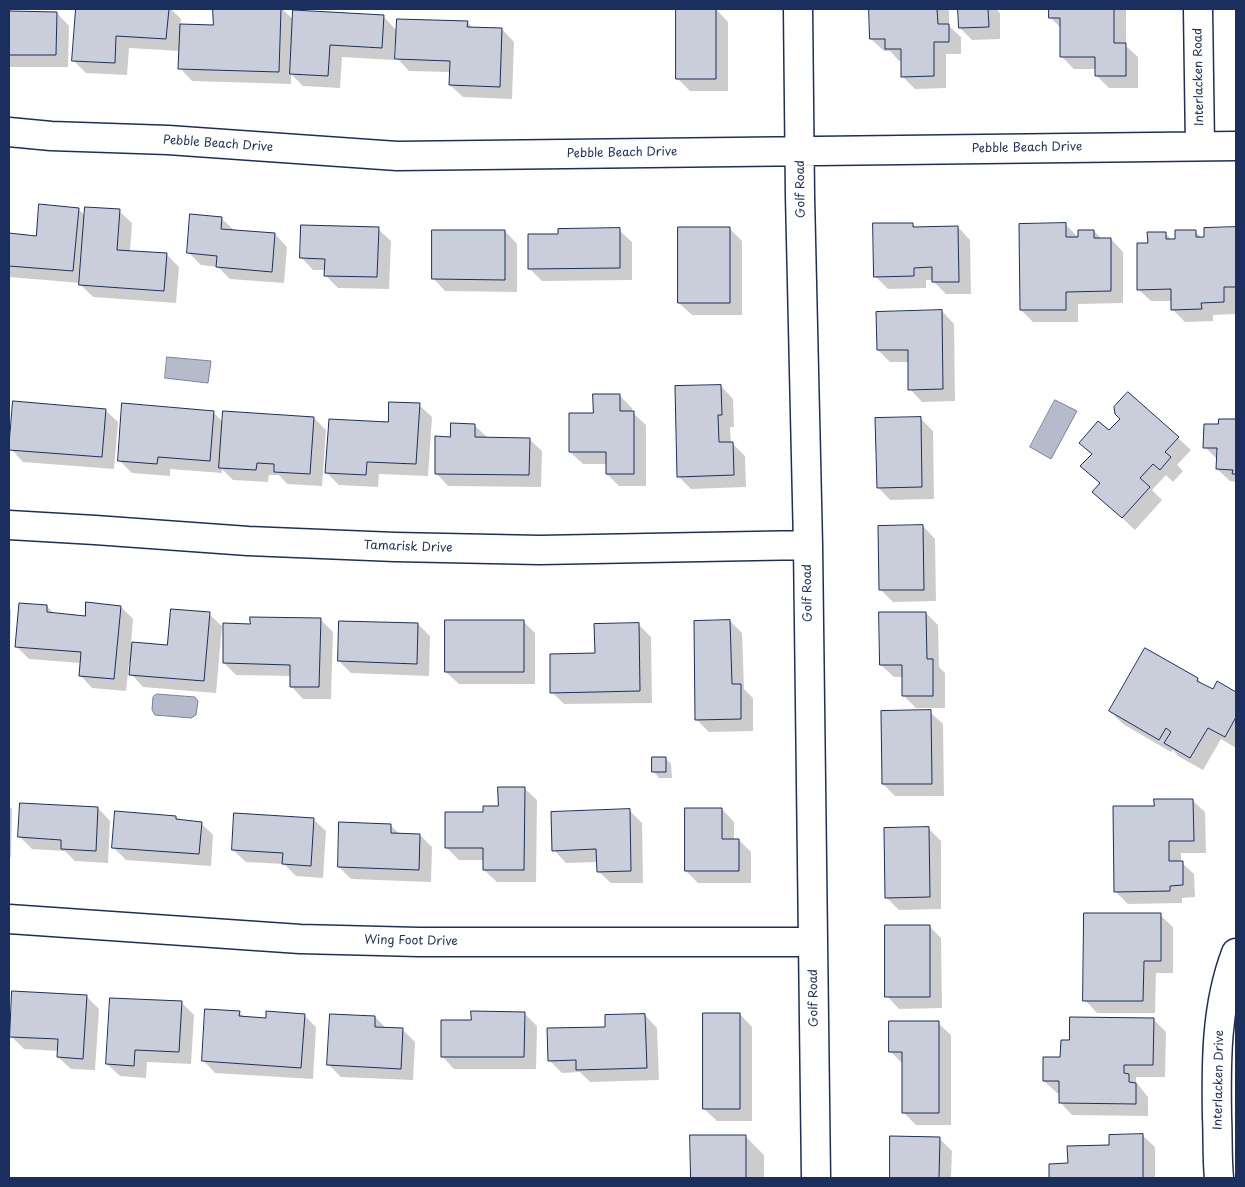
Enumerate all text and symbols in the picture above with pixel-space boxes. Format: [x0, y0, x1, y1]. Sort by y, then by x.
street label: Interlacken Road [1191, 28, 1207, 126]
street label: Pebble Beach Drive [162, 133, 274, 155]
street label: Pebble Beach Drive [972, 140, 1082, 156]
street label: Pebble Beach Drive [567, 145, 677, 161]
street label: Golf Road [793, 160, 809, 218]
street label: Tamarisk Drive [363, 538, 453, 556]
street label: Golf Road [800, 564, 816, 622]
street label: Wing Foot Drive [364, 933, 458, 949]
street label: Golf Road [806, 969, 822, 1027]
street label: Interlacken Drive [1211, 1030, 1227, 1130]

